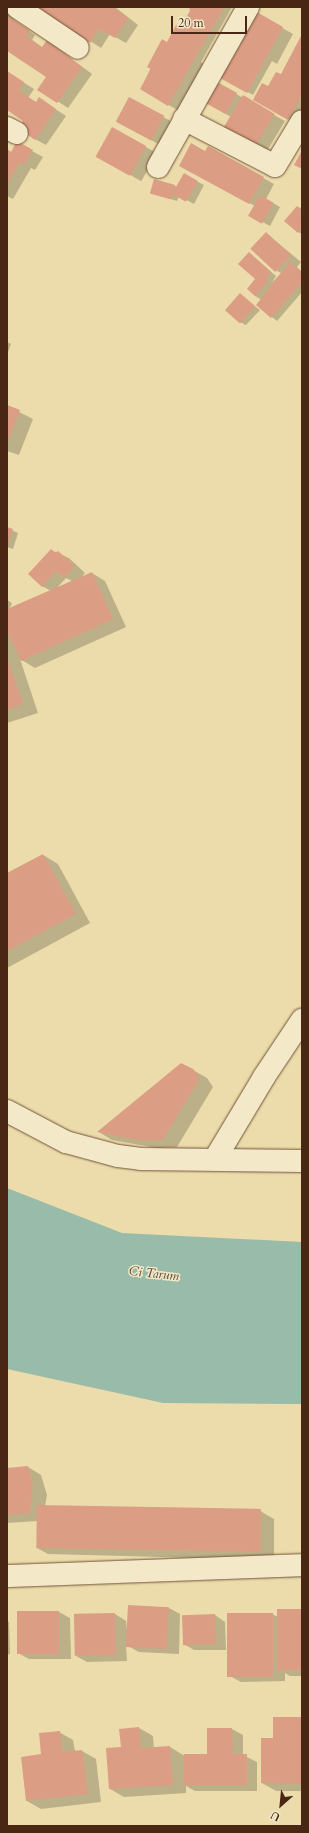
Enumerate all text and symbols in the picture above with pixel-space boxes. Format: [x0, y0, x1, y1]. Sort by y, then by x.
scale bar [173, 8, 249, 34]
text: 20 m [178, 15, 204, 31]
water label: Ci Tarum [128, 1264, 180, 1284]
north arrow [261, 1785, 301, 1825]
text: U [268, 1807, 283, 1825]

